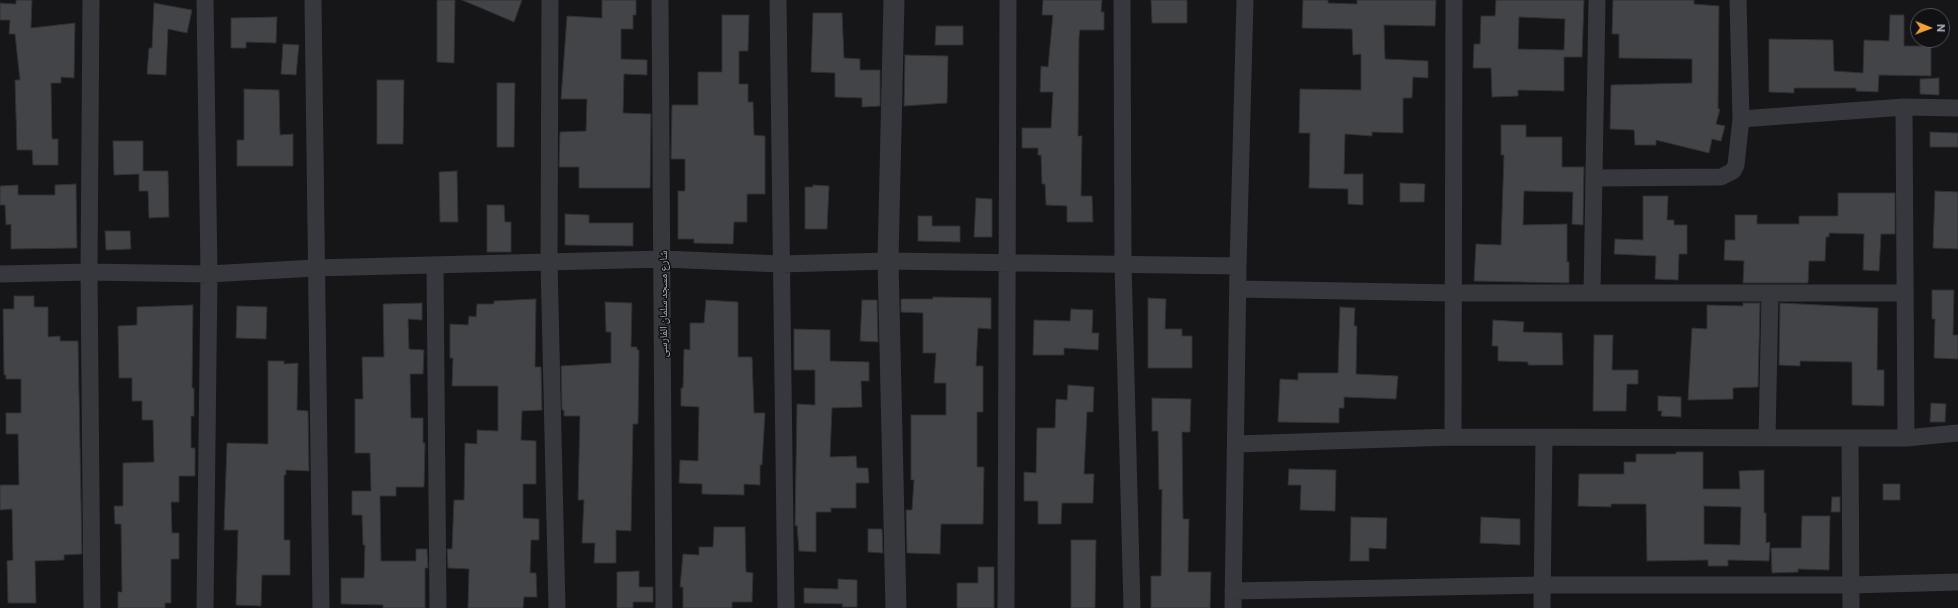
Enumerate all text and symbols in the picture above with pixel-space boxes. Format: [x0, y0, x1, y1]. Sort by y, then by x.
north arrow [1910, 8, 1950, 48]
text: N [1935, 24, 1948, 32]
street label: شارع مسجد سلمان الفارسى [656, 251, 670, 357]

